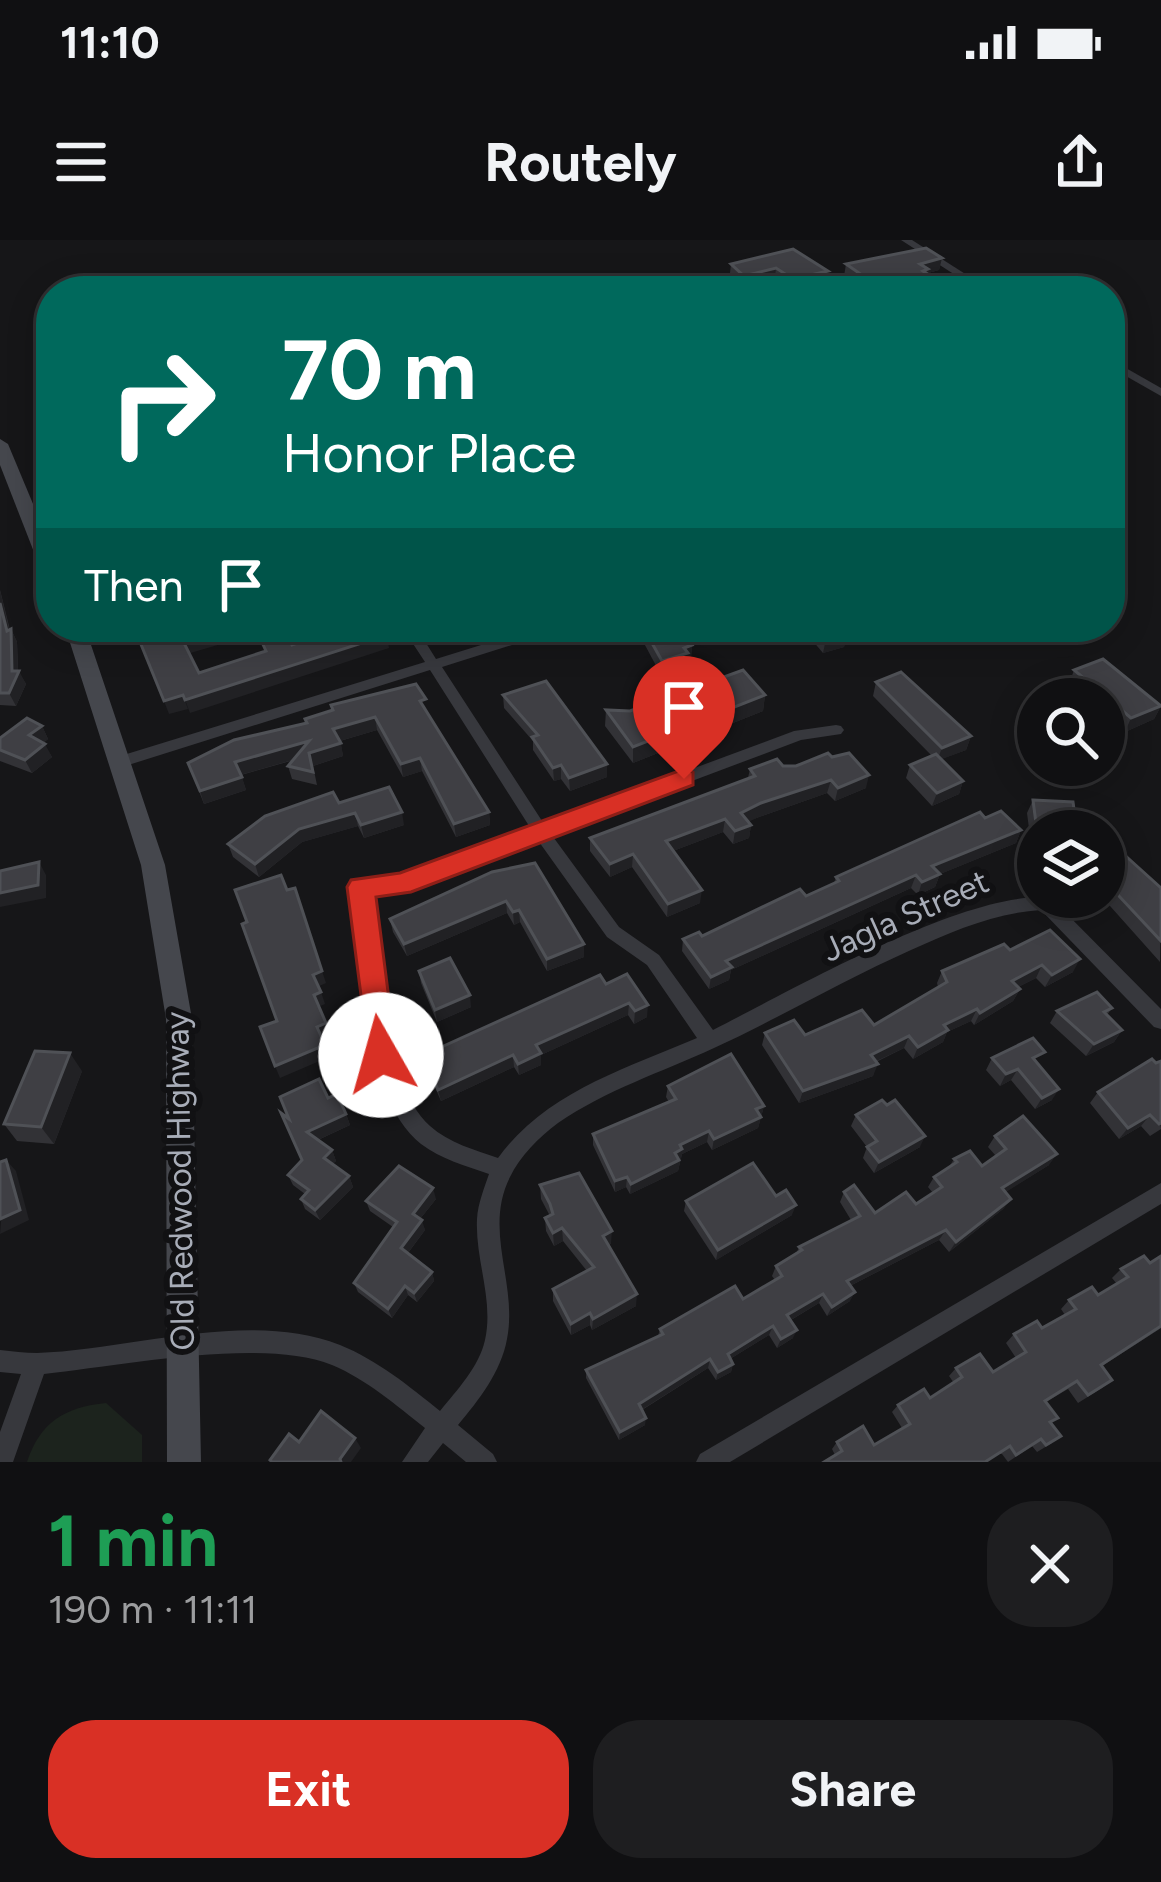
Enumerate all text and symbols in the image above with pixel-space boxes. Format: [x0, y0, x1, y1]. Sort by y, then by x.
text: 11:10 [60, 15, 160, 69]
icon: menu [48, 129, 114, 195]
icon: share [1047, 129, 1113, 195]
text: Routely [484, 130, 677, 195]
text: 70 m [282, 319, 476, 420]
icon: right [84, 324, 240, 480]
text: Honor Place [282, 421, 576, 486]
icon: arrive [208, 552, 274, 618]
text: Then [84, 558, 184, 612]
pin [633, 656, 735, 779]
icon: arrive [651, 674, 717, 740]
map controls [1017, 678, 1125, 918]
button: search [1017, 678, 1125, 786]
button: layers [1017, 810, 1125, 918]
street label: Jagla Street [816, 861, 994, 969]
position arrow [318, 992, 444, 1118]
street label: Old Redwood Highway [157, 1011, 202, 1351]
text: 1 min [48, 1498, 218, 1584]
button: close [987, 1501, 1113, 1627]
text: 190 m · 11:11 [48, 1586, 257, 1633]
button: Exit [48, 1720, 569, 1858]
button: Share [593, 1720, 1113, 1858]

